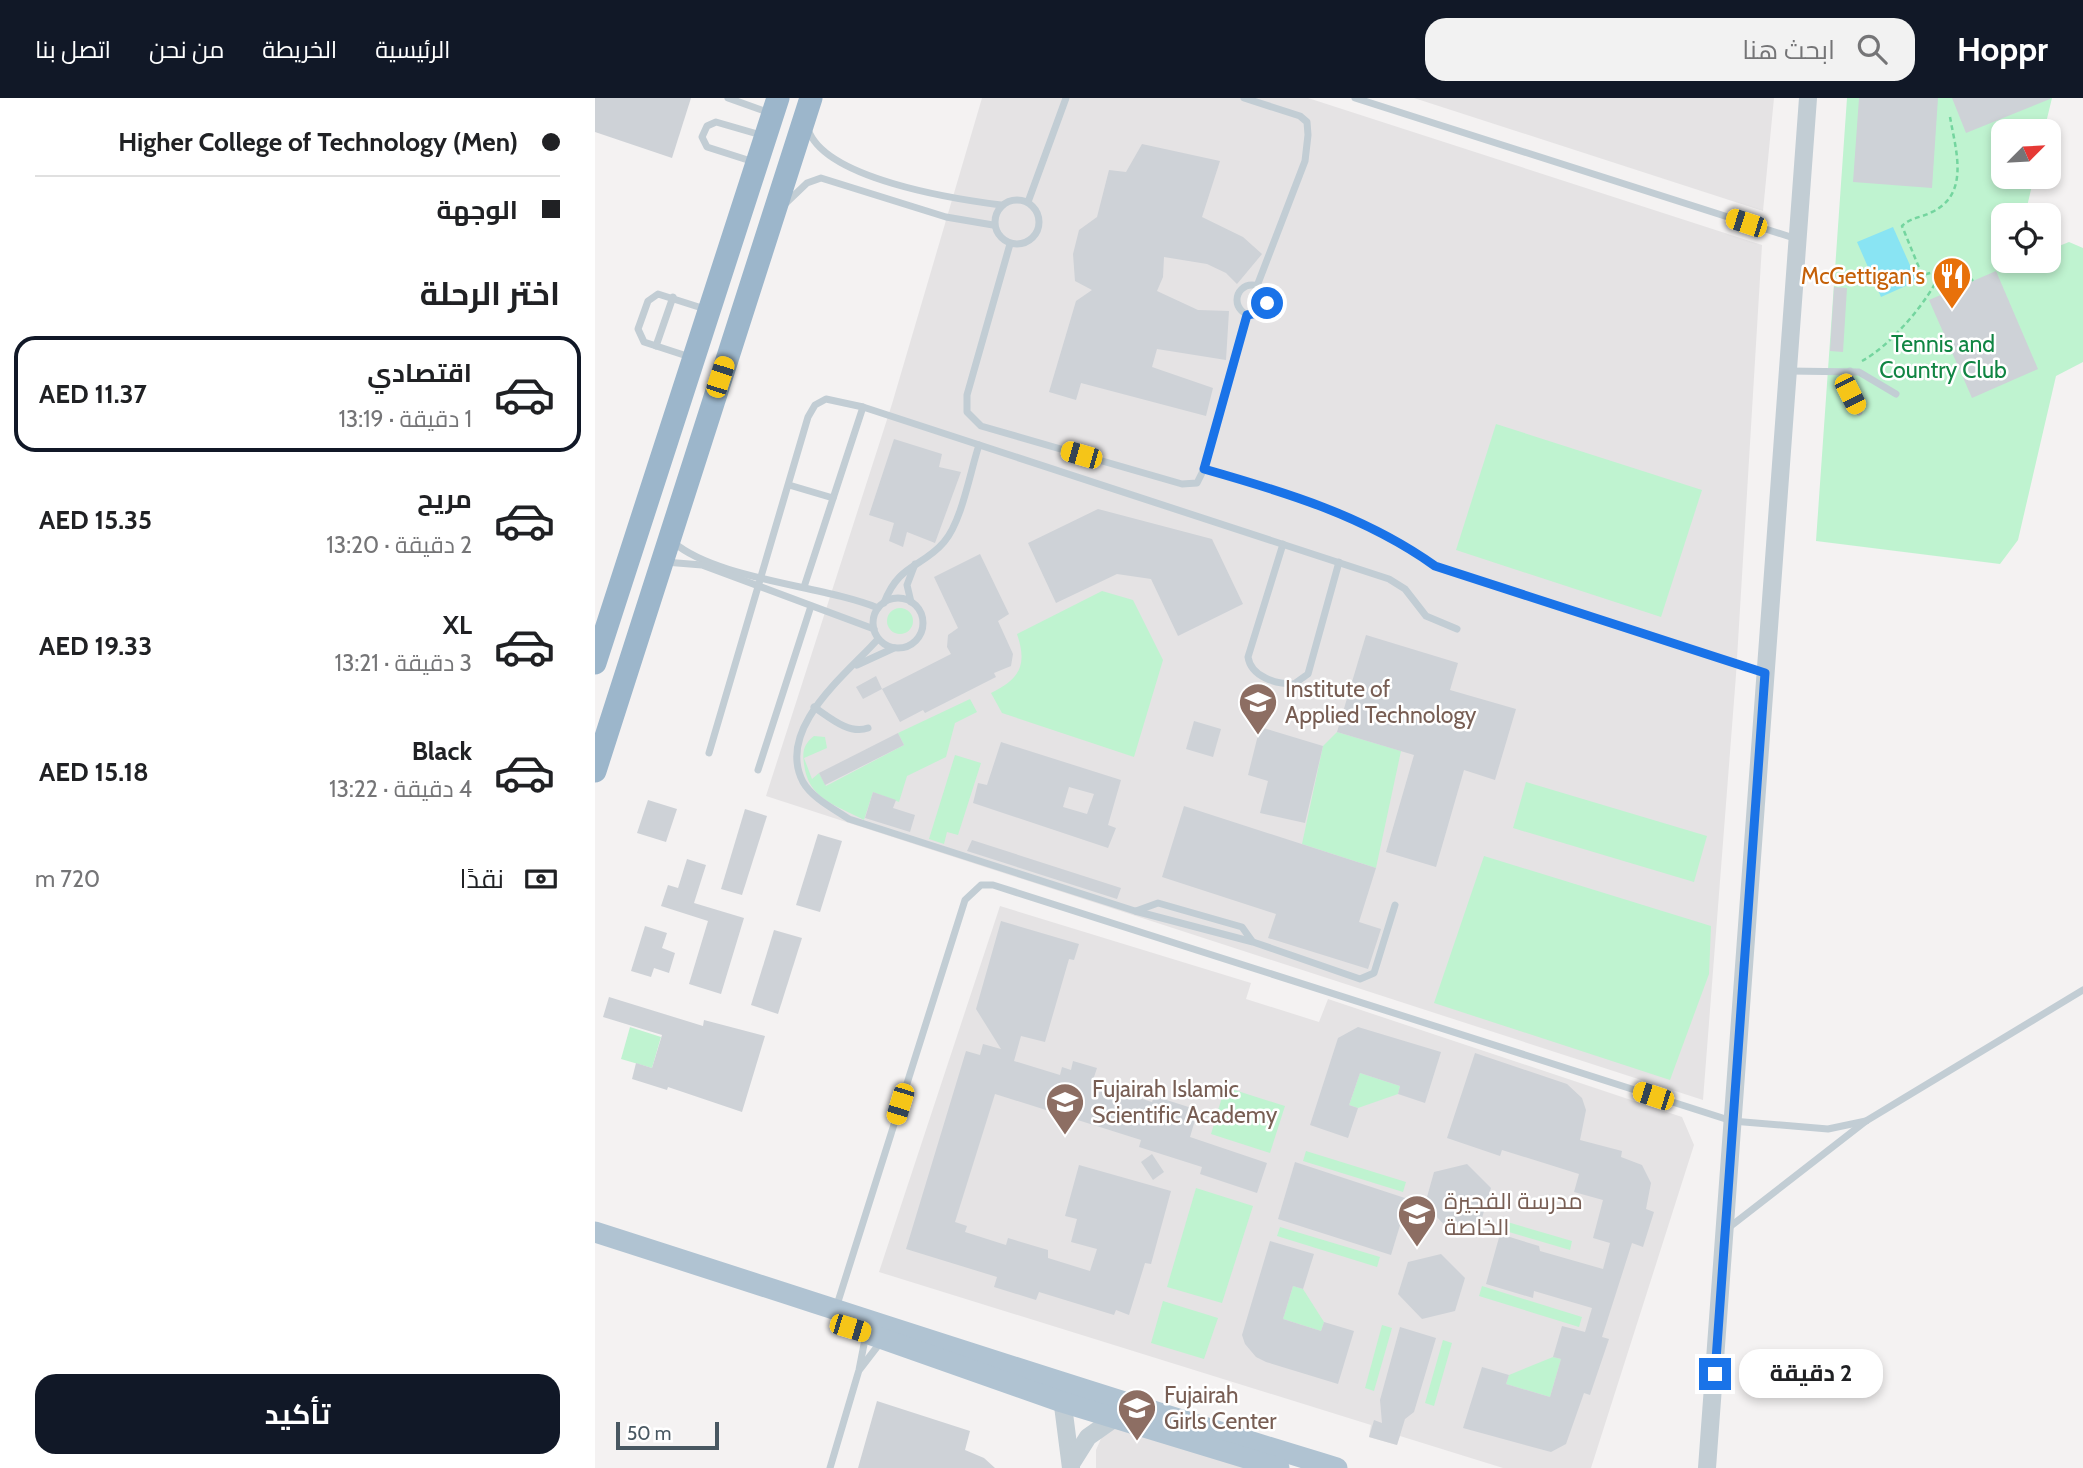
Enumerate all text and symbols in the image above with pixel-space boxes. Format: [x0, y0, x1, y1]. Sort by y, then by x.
search box [1425, 18, 1915, 81]
text: Hoppr [1957, 29, 2048, 69]
icon: search [1853, 30, 1891, 68]
text: ابحث هنا [1742, 34, 1835, 66]
text: اتصل بنا [35, 35, 111, 64]
text: من نحن [149, 35, 224, 64]
text: الخريطة [262, 35, 337, 64]
text: الرئيسية [375, 35, 451, 64]
north arrow [1991, 119, 2061, 189]
map controls [1991, 119, 2061, 273]
text: Higher College of Technology (Men) [118, 126, 518, 158]
text: الوجهة [437, 194, 518, 226]
button: locate [1991, 203, 2061, 273]
car [1723, 207, 1770, 239]
restaurant icon: McGettigan's [1931, 255, 1973, 310]
place label: McGettigan's [1801, 262, 1925, 290]
text: اختر الرحلة [420, 274, 560, 313]
route start [1251, 287, 1283, 319]
park label: Tennis and Country Club [1879, 330, 2007, 384]
car [704, 354, 737, 400]
text: اقتصادي [367, 357, 472, 389]
icon: car [493, 363, 556, 426]
car [1832, 371, 1869, 417]
text: AED 11.37 [39, 378, 147, 410]
text: 1 دقيقة · 13:19 [338, 405, 472, 433]
car [1058, 439, 1105, 471]
text: مريح [417, 483, 472, 515]
icon: car [493, 489, 556, 552]
text: AED 15.35 [39, 504, 152, 536]
text: 2 دقيقة · 13:20 [326, 531, 472, 559]
text: XL [443, 609, 472, 641]
icon: car [493, 615, 556, 678]
text: AED 19.33 [39, 630, 152, 662]
text: 3 دقيقة · 13:21 [334, 649, 472, 677]
place label: Institute of Applied Technology [1285, 675, 1477, 729]
school or university icon: Institute of Applied Technology [1237, 681, 1279, 736]
text: Black [412, 735, 472, 767]
icon: car [493, 741, 556, 804]
text: AED 15.18 [39, 756, 149, 788]
text: 4 دقيقة · 13:22 [329, 775, 472, 803]
icon: cash [522, 860, 560, 898]
text: نقدًا [460, 863, 504, 895]
text: 720 m [35, 865, 100, 893]
place label: Fujairah Islamic Scientific Academy [1092, 1075, 1278, 1129]
car [1630, 1080, 1677, 1112]
car [884, 1081, 917, 1127]
school or university icon: Fujairah Islamic Scientific Academy [1044, 1081, 1086, 1136]
place label: مدرسة الفجيرة الخاصة [1444, 1187, 1583, 1241]
school or university icon: مدرسة الفجيرة الخاصة [1396, 1193, 1438, 1248]
car [827, 1312, 874, 1344]
callout: 2 دقيقة [1739, 1350, 1883, 1398]
route end [1699, 1358, 1731, 1390]
text: 2 دقيقة [1770, 1359, 1852, 1387]
button: تأكيد [35, 1374, 560, 1454]
place label: Fujairah Girls Center [1164, 1381, 1277, 1435]
school or university icon: Fujairah Girls Center [1116, 1387, 1158, 1442]
scale bar [616, 1419, 719, 1451]
text: 50 m [627, 1422, 671, 1445]

